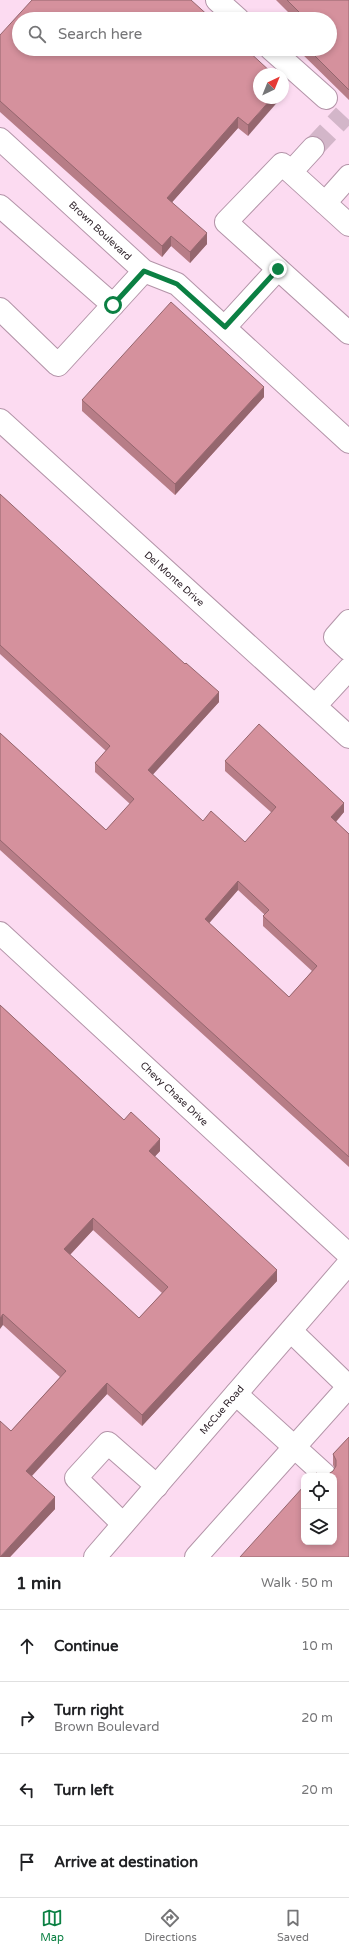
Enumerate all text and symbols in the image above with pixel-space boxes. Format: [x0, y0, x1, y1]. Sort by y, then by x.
search box [12, 12, 337, 56]
icon: search [26, 23, 48, 45]
text: Search here [58, 25, 142, 43]
north arrow [253, 68, 289, 104]
street label: Brown Boulevard [66, 199, 134, 263]
route end [269, 260, 287, 278]
route start [104, 296, 122, 314]
street label: Del Monte Drive [142, 549, 207, 609]
street label: Chevy Chase Drive [138, 1060, 211, 1129]
street label: McCue Road [197, 1383, 247, 1437]
map controls [301, 1473, 337, 1545]
button: locate [301, 1473, 337, 1509]
button: layers [301, 1509, 337, 1545]
text: 1 min [16, 1573, 61, 1594]
text: Walk · 50 m [261, 1575, 333, 1591]
icon: ahead [16, 1635, 38, 1657]
text: Continue [54, 1637, 118, 1655]
text: 10 m [301, 1638, 333, 1654]
text: Turn right [54, 1701, 124, 1719]
icon: right [16, 1707, 38, 1729]
text: 20 m [301, 1710, 333, 1726]
text: Brown Boulevard [54, 1719, 160, 1735]
icon: left [16, 1779, 38, 1801]
text: Turn left [54, 1781, 114, 1799]
text: 20 m [301, 1782, 333, 1798]
icon: arrive [16, 1851, 38, 1873]
text: Arrive at destination [54, 1853, 198, 1871]
tab: Map [40, 1907, 64, 1944]
tab: Directions [144, 1907, 197, 1944]
tab: Saved [277, 1907, 309, 1944]

